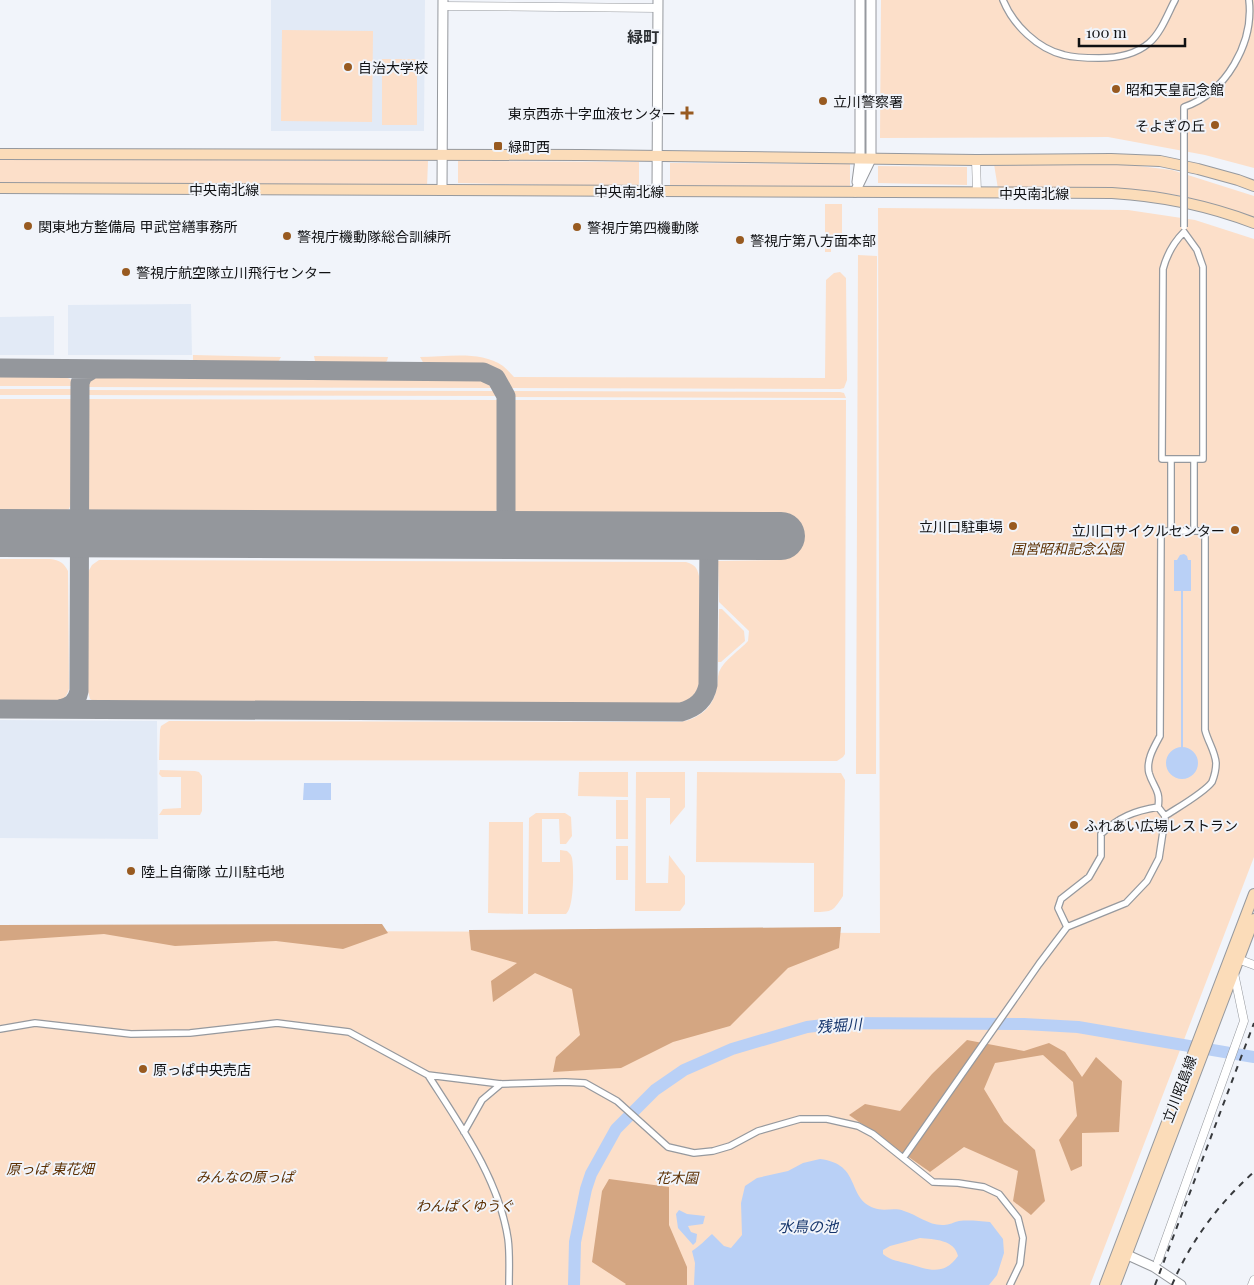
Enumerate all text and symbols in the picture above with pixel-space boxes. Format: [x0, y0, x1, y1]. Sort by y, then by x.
scale bar [1079, 15, 1185, 47]
text: 100 m [1086, 22, 1127, 42]
district label: 緑町 [627, 26, 659, 47]
place label: 自治大学校 [358, 58, 428, 77]
marker: 自治大学校 [342, 61, 354, 73]
place label: 昭和天皇記念館 [1126, 80, 1224, 99]
marker: 昭和天皇記念館 [1110, 83, 1122, 95]
place label: 立川警察署 [833, 92, 903, 111]
marker: 立川警察署 [817, 95, 829, 107]
place label: 東京西赤十字血液センター [508, 104, 676, 123]
marker: 東京西赤十字血液センター [680, 106, 694, 120]
place label: そよぎの丘 [1135, 116, 1205, 135]
marker: そよぎの丘 [1209, 119, 1221, 131]
place label: 緑町西 [508, 137, 550, 156]
marker: 緑町西 [492, 140, 504, 152]
street label: 中央南北線 [189, 180, 259, 199]
street label: 中央南北線 [594, 182, 664, 201]
street label: 中央南北線 [999, 184, 1069, 203]
place label: 関東地方整備局 甲武営繕事務所 [38, 217, 238, 236]
place label: 警視庁第四機動隊 [587, 218, 699, 237]
marker: 関東地方整備局 甲武営繕事務所 [22, 220, 34, 232]
marker: 警視庁第四機動隊 [571, 221, 583, 233]
place label: 警視庁機動隊総合訓練所 [297, 227, 451, 246]
marker: 警視庁機動隊総合訓練所 [281, 230, 293, 242]
place label: 警視庁第八方面本部 [750, 231, 876, 250]
marker: 警視庁第八方面本部 [734, 234, 746, 246]
place label: 警視庁航空隊立川飛行センター [136, 263, 332, 282]
marker: 警視庁航空隊立川飛行センター [120, 266, 132, 278]
place label: 立川口駐車場 [919, 517, 1003, 536]
marker: 立川口駐車場 [1007, 520, 1019, 532]
place label: 立川口サイクルセンター [1072, 521, 1225, 540]
marker: 立川口サイクルセンター [1229, 524, 1241, 536]
park label: 国営昭和記念公園 [1011, 539, 1125, 558]
place label: ふれあい広場レストラン [1084, 816, 1238, 835]
marker: ふれあい広場レストラン [1068, 819, 1080, 831]
place label: 陸上自衛隊 立川駐屯地 [141, 862, 285, 881]
marker: 陸上自衛隊 立川駐屯地 [125, 865, 137, 877]
water label: 残堀川 [816, 1013, 864, 1037]
street label: 立川昭島線 [1158, 1053, 1200, 1125]
place label: 原っぱ中央売店 [153, 1060, 251, 1079]
marker: 原っぱ中央売店 [137, 1063, 149, 1075]
park label: 原っぱ 東花畑 [6, 1159, 96, 1178]
park label: みんなの原っぱ [196, 1167, 297, 1186]
park label: 花木園 [656, 1168, 700, 1187]
park label: わんぱくゆうぐ [416, 1196, 514, 1215]
water label: 水鳥の池 [778, 1216, 840, 1236]

